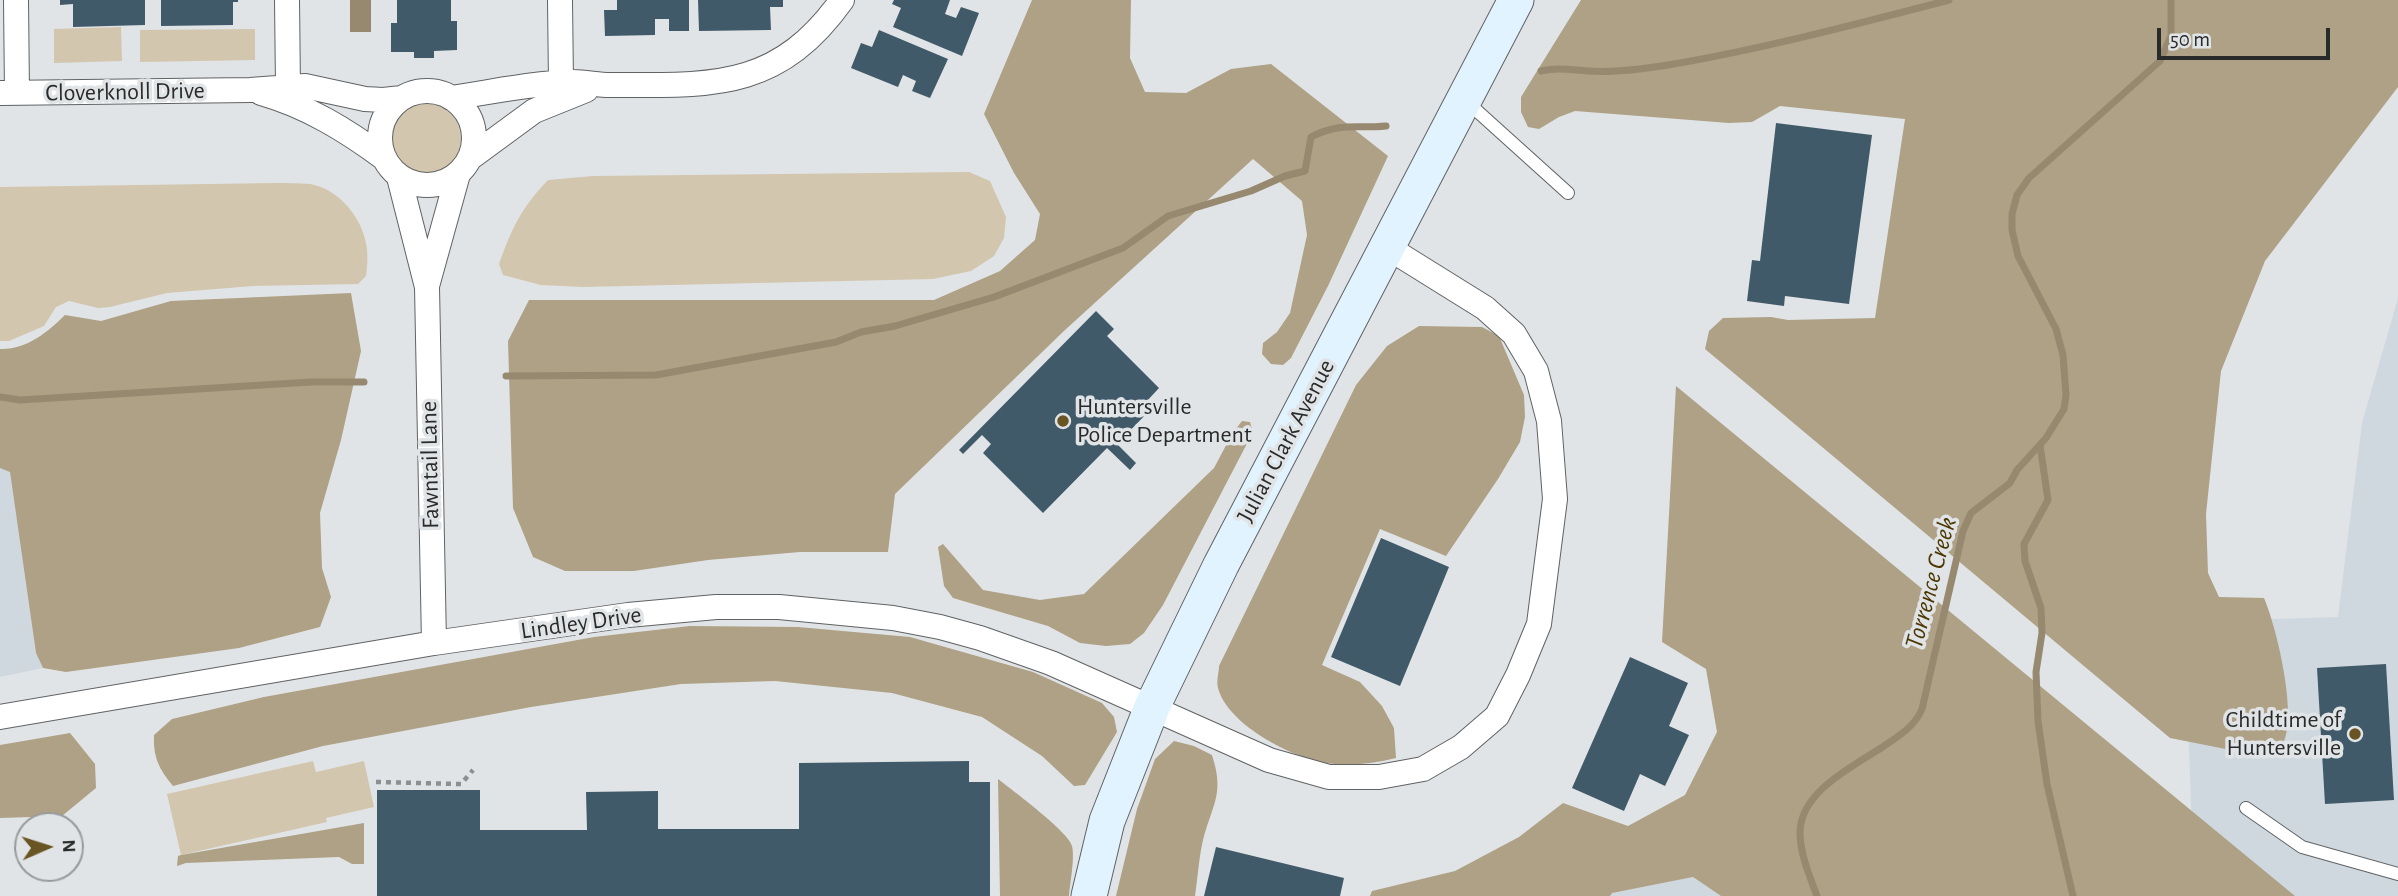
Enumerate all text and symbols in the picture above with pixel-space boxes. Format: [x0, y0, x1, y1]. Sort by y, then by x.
scale bar [2160, 14, 2333, 58]
text: 50 m [2170, 29, 2210, 50]
street label: Cloverknoll Drive [45, 76, 205, 108]
street label: Julian Clark Avenue [1231, 355, 1341, 527]
place label: Huntersville Police Department [1077, 393, 1252, 449]
street label: Fawntail Lane [414, 401, 446, 529]
marker: Huntersville Police Department [1055, 413, 1071, 429]
water label: Torrence Creek [1898, 514, 1964, 652]
street label: Lindley Drive [519, 600, 643, 646]
place label: Childtime of Huntersville [2226, 706, 2341, 762]
marker: Childtime of Huntersville [2347, 726, 2363, 742]
north arrow [14, 812, 84, 882]
text: N [59, 839, 78, 853]

